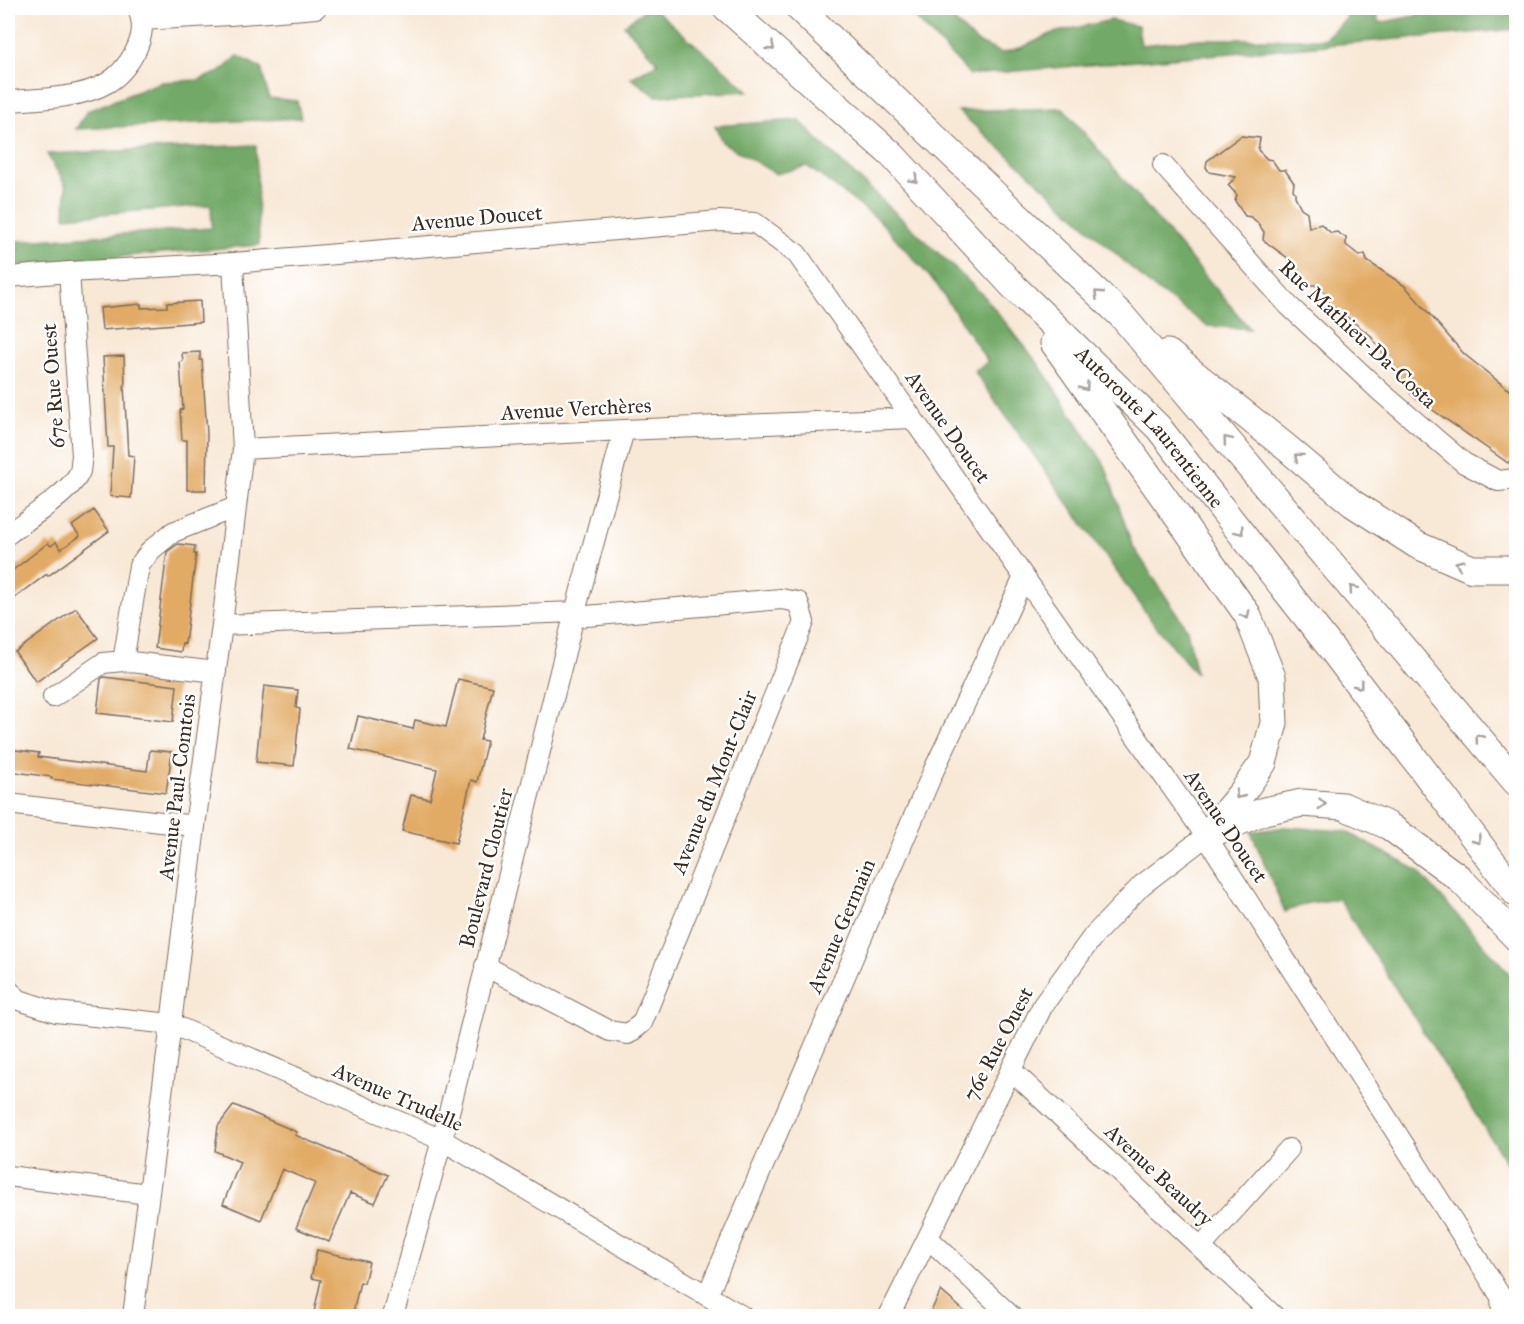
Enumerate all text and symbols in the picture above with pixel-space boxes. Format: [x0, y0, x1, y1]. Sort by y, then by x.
one-way arrow [764, 40, 775, 51]
one-way arrow [907, 172, 918, 183]
street label: Avenue Doucet [410, 199, 544, 237]
street label: Rue Mathieu-Da-Costa [1274, 254, 1442, 414]
one-way arrow [1094, 290, 1105, 301]
street label: 67e Rue Ouest [36, 322, 70, 449]
street label: Autoroute Laurentienne [1069, 340, 1230, 514]
street label: Avenue Doucet [899, 365, 997, 489]
one-way arrow [1078, 380, 1089, 391]
street label: Avenue Verchères [499, 392, 652, 426]
one-way arrow [1223, 436, 1234, 447]
one-way arrow [1294, 453, 1305, 464]
one-way arrow [1232, 524, 1243, 535]
one-way arrow [1455, 559, 1466, 571]
one-way arrow [1349, 585, 1360, 596]
one-way arrow [1239, 609, 1250, 619]
one-way arrow [1352, 678, 1363, 689]
street label: Avenue du Mont-Clair [665, 686, 763, 879]
street label: Avenue Paul-Comtois [153, 692, 201, 883]
one-way arrow [1475, 734, 1486, 745]
street label: Avenue Doucet [1178, 764, 1274, 888]
street label: Boulevard Cloutier [454, 785, 518, 950]
one-way arrow [1236, 788, 1247, 799]
one-way arrow [1317, 798, 1326, 811]
one-way arrow [1469, 834, 1480, 845]
street label: Avenue Germain [801, 855, 881, 998]
street label: 76e Rue Ouest [957, 982, 1039, 1105]
street label: Avenue Trudelle [328, 1056, 467, 1137]
street label: Avenue Beaudry [1099, 1118, 1219, 1233]

